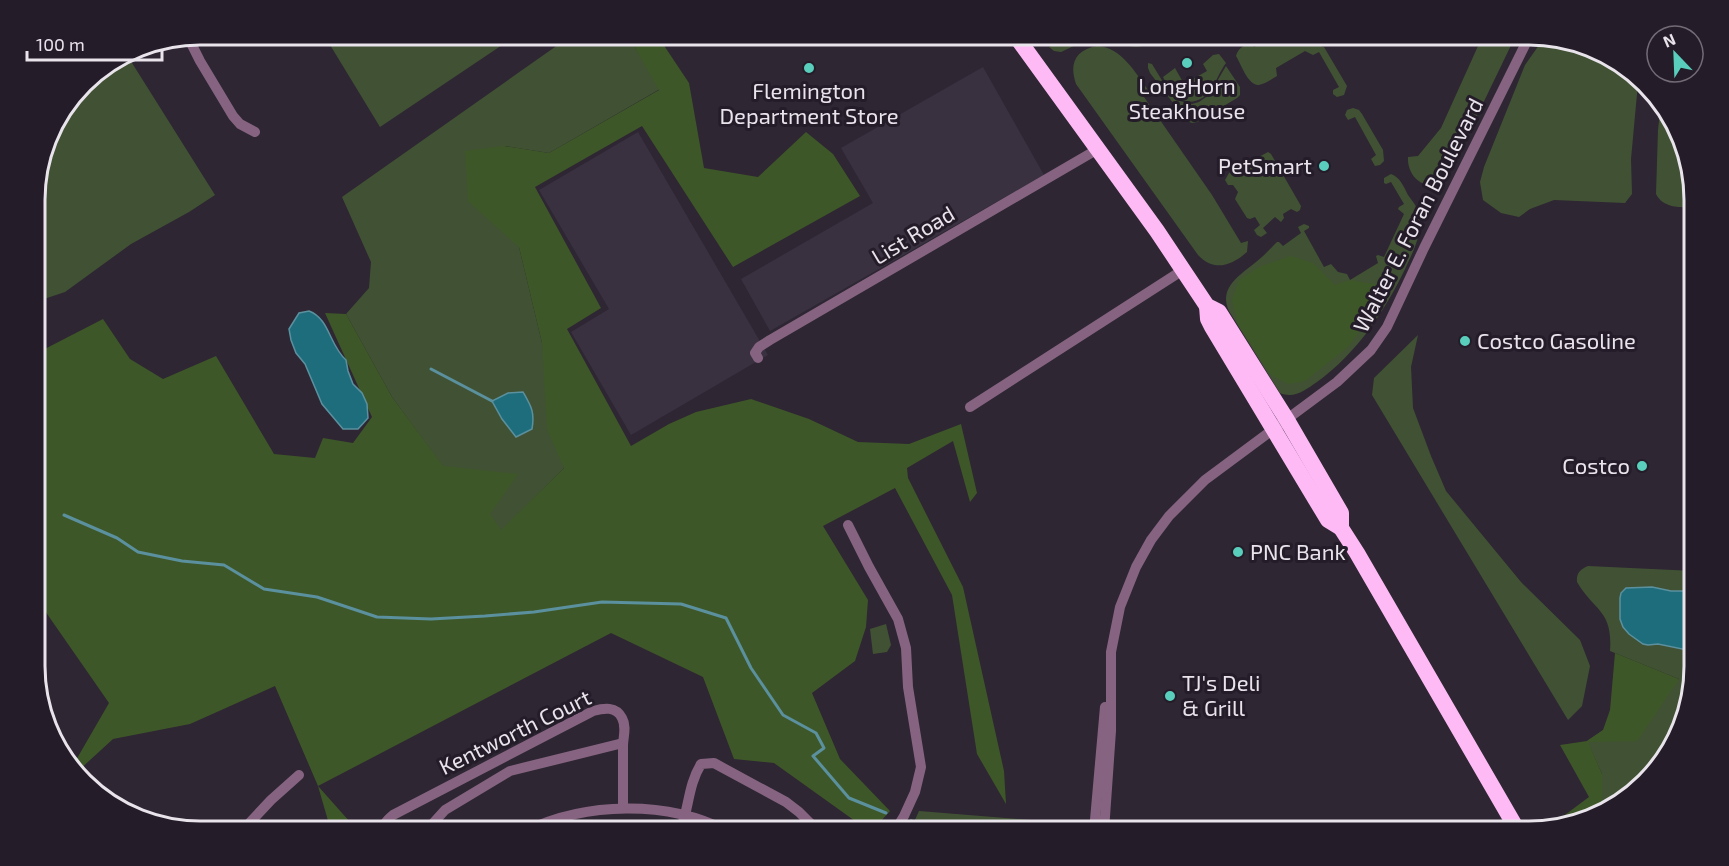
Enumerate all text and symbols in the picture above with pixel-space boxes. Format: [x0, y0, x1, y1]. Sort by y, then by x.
scale bar [27, 24, 162, 62]
north arrow [1645, 24, 1705, 84]
text: N [1660, 29, 1678, 51]
text: 100 m [36, 33, 85, 55]
marker: LongHorn Steakhouse [1180, 56, 1194, 70]
marker: Flemington Department Store [802, 61, 816, 75]
place label: LongHorn Steakhouse [1129, 72, 1245, 123]
place label: Flemington Department Store [719, 77, 899, 128]
street label: Walter E. Foran Boulevard [1347, 93, 1488, 336]
place label: PetSmart [1218, 152, 1312, 178]
marker: PetSmart [1317, 159, 1331, 173]
street label: List Road [866, 199, 959, 269]
place label: Costco Gasoline [1477, 327, 1636, 353]
marker: Costco Gasoline [1458, 334, 1472, 348]
place label: Costco [1562, 452, 1630, 478]
marker: Costco [1635, 459, 1649, 473]
place label: PNC Bank [1250, 538, 1346, 564]
marker: PNC Bank [1231, 545, 1245, 559]
place label: TJ's Deli & Grill [1182, 669, 1261, 720]
street label: Kentworth Court [434, 683, 595, 779]
marker: TJ's Deli & Grill [1163, 689, 1177, 703]

